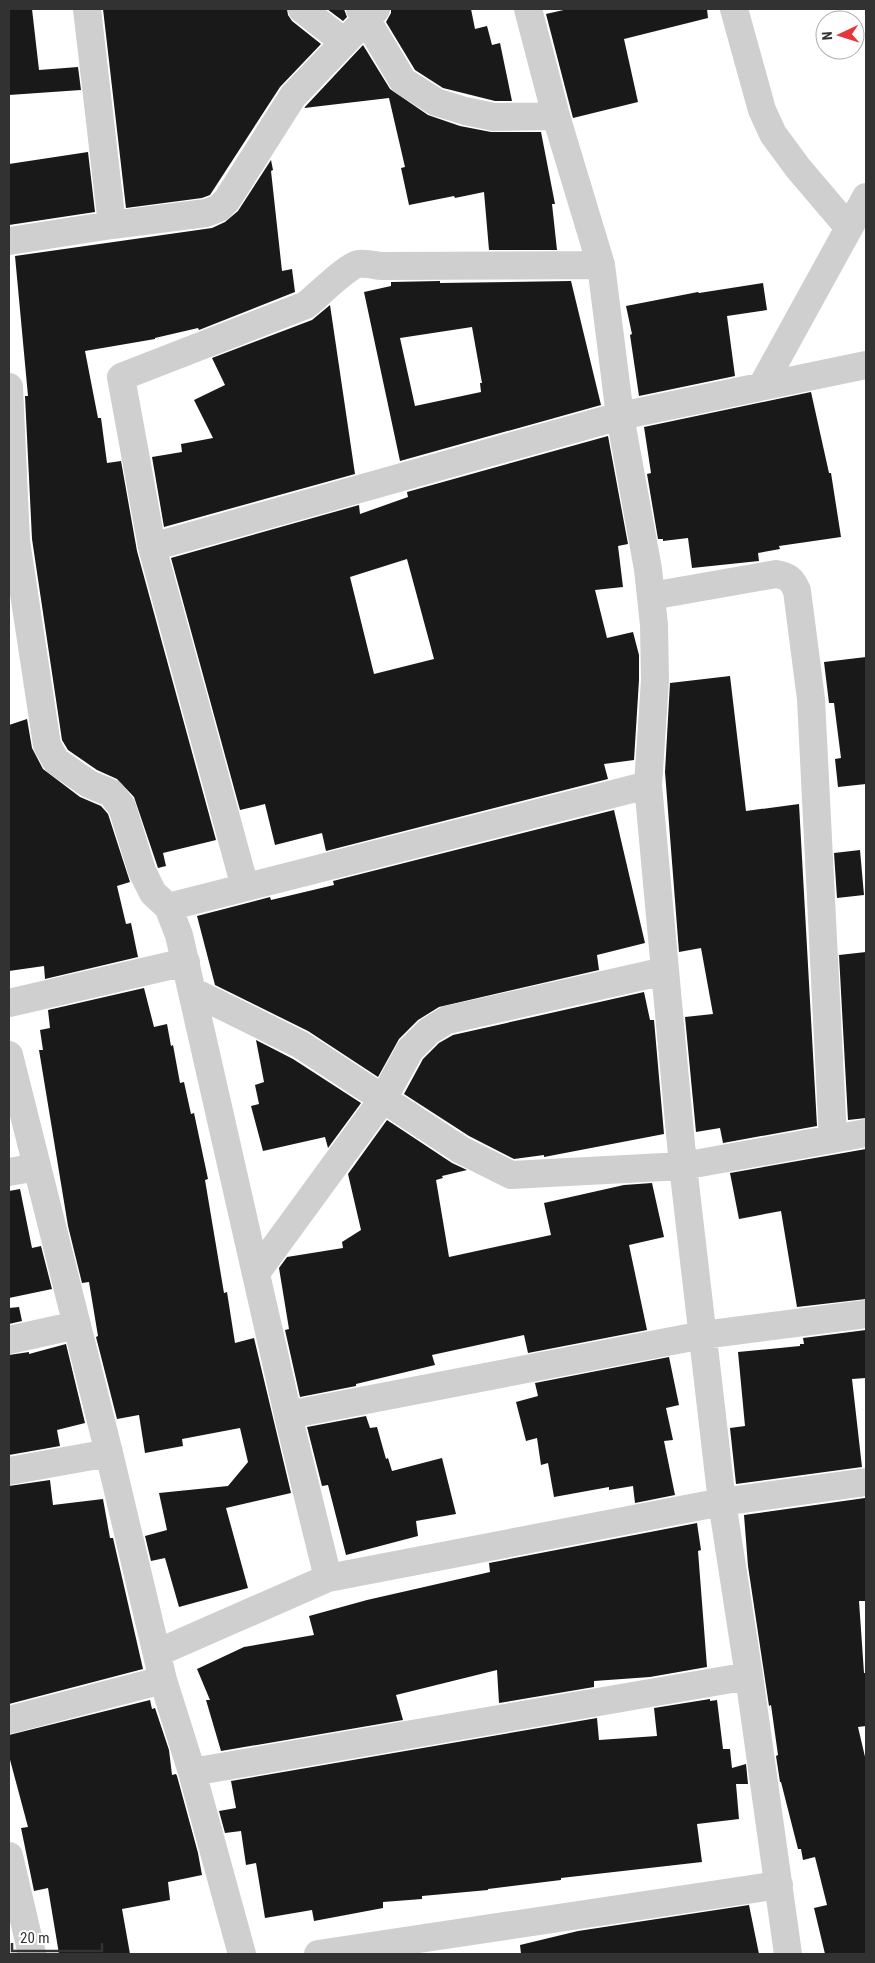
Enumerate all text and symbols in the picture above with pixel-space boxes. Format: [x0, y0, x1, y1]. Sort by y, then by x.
north arrow [815, 10, 865, 60]
text: N [819, 31, 835, 41]
scale bar [12, 1920, 102, 1952]
text: 20 m [20, 1929, 50, 1947]

